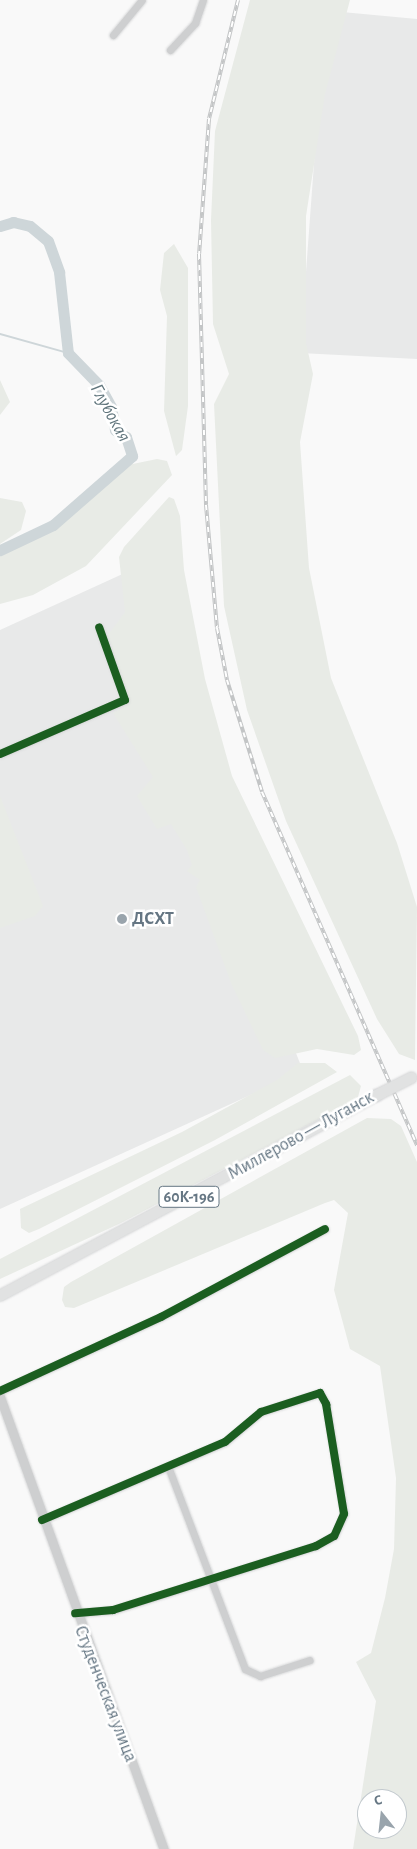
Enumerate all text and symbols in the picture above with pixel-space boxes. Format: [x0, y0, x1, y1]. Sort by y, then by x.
water label: Глубокая [85, 380, 135, 446]
place label: ДСХТ [132, 908, 174, 930]
marker: ДСХТ [116, 913, 128, 925]
street label: Миллерово — Луганск [224, 1087, 378, 1185]
road number: 60К-196 [158, 1184, 220, 1210]
street label: Студенческая улица [69, 1623, 141, 1765]
north arrow [357, 1789, 407, 1839]
text: С [372, 1793, 384, 1808]

